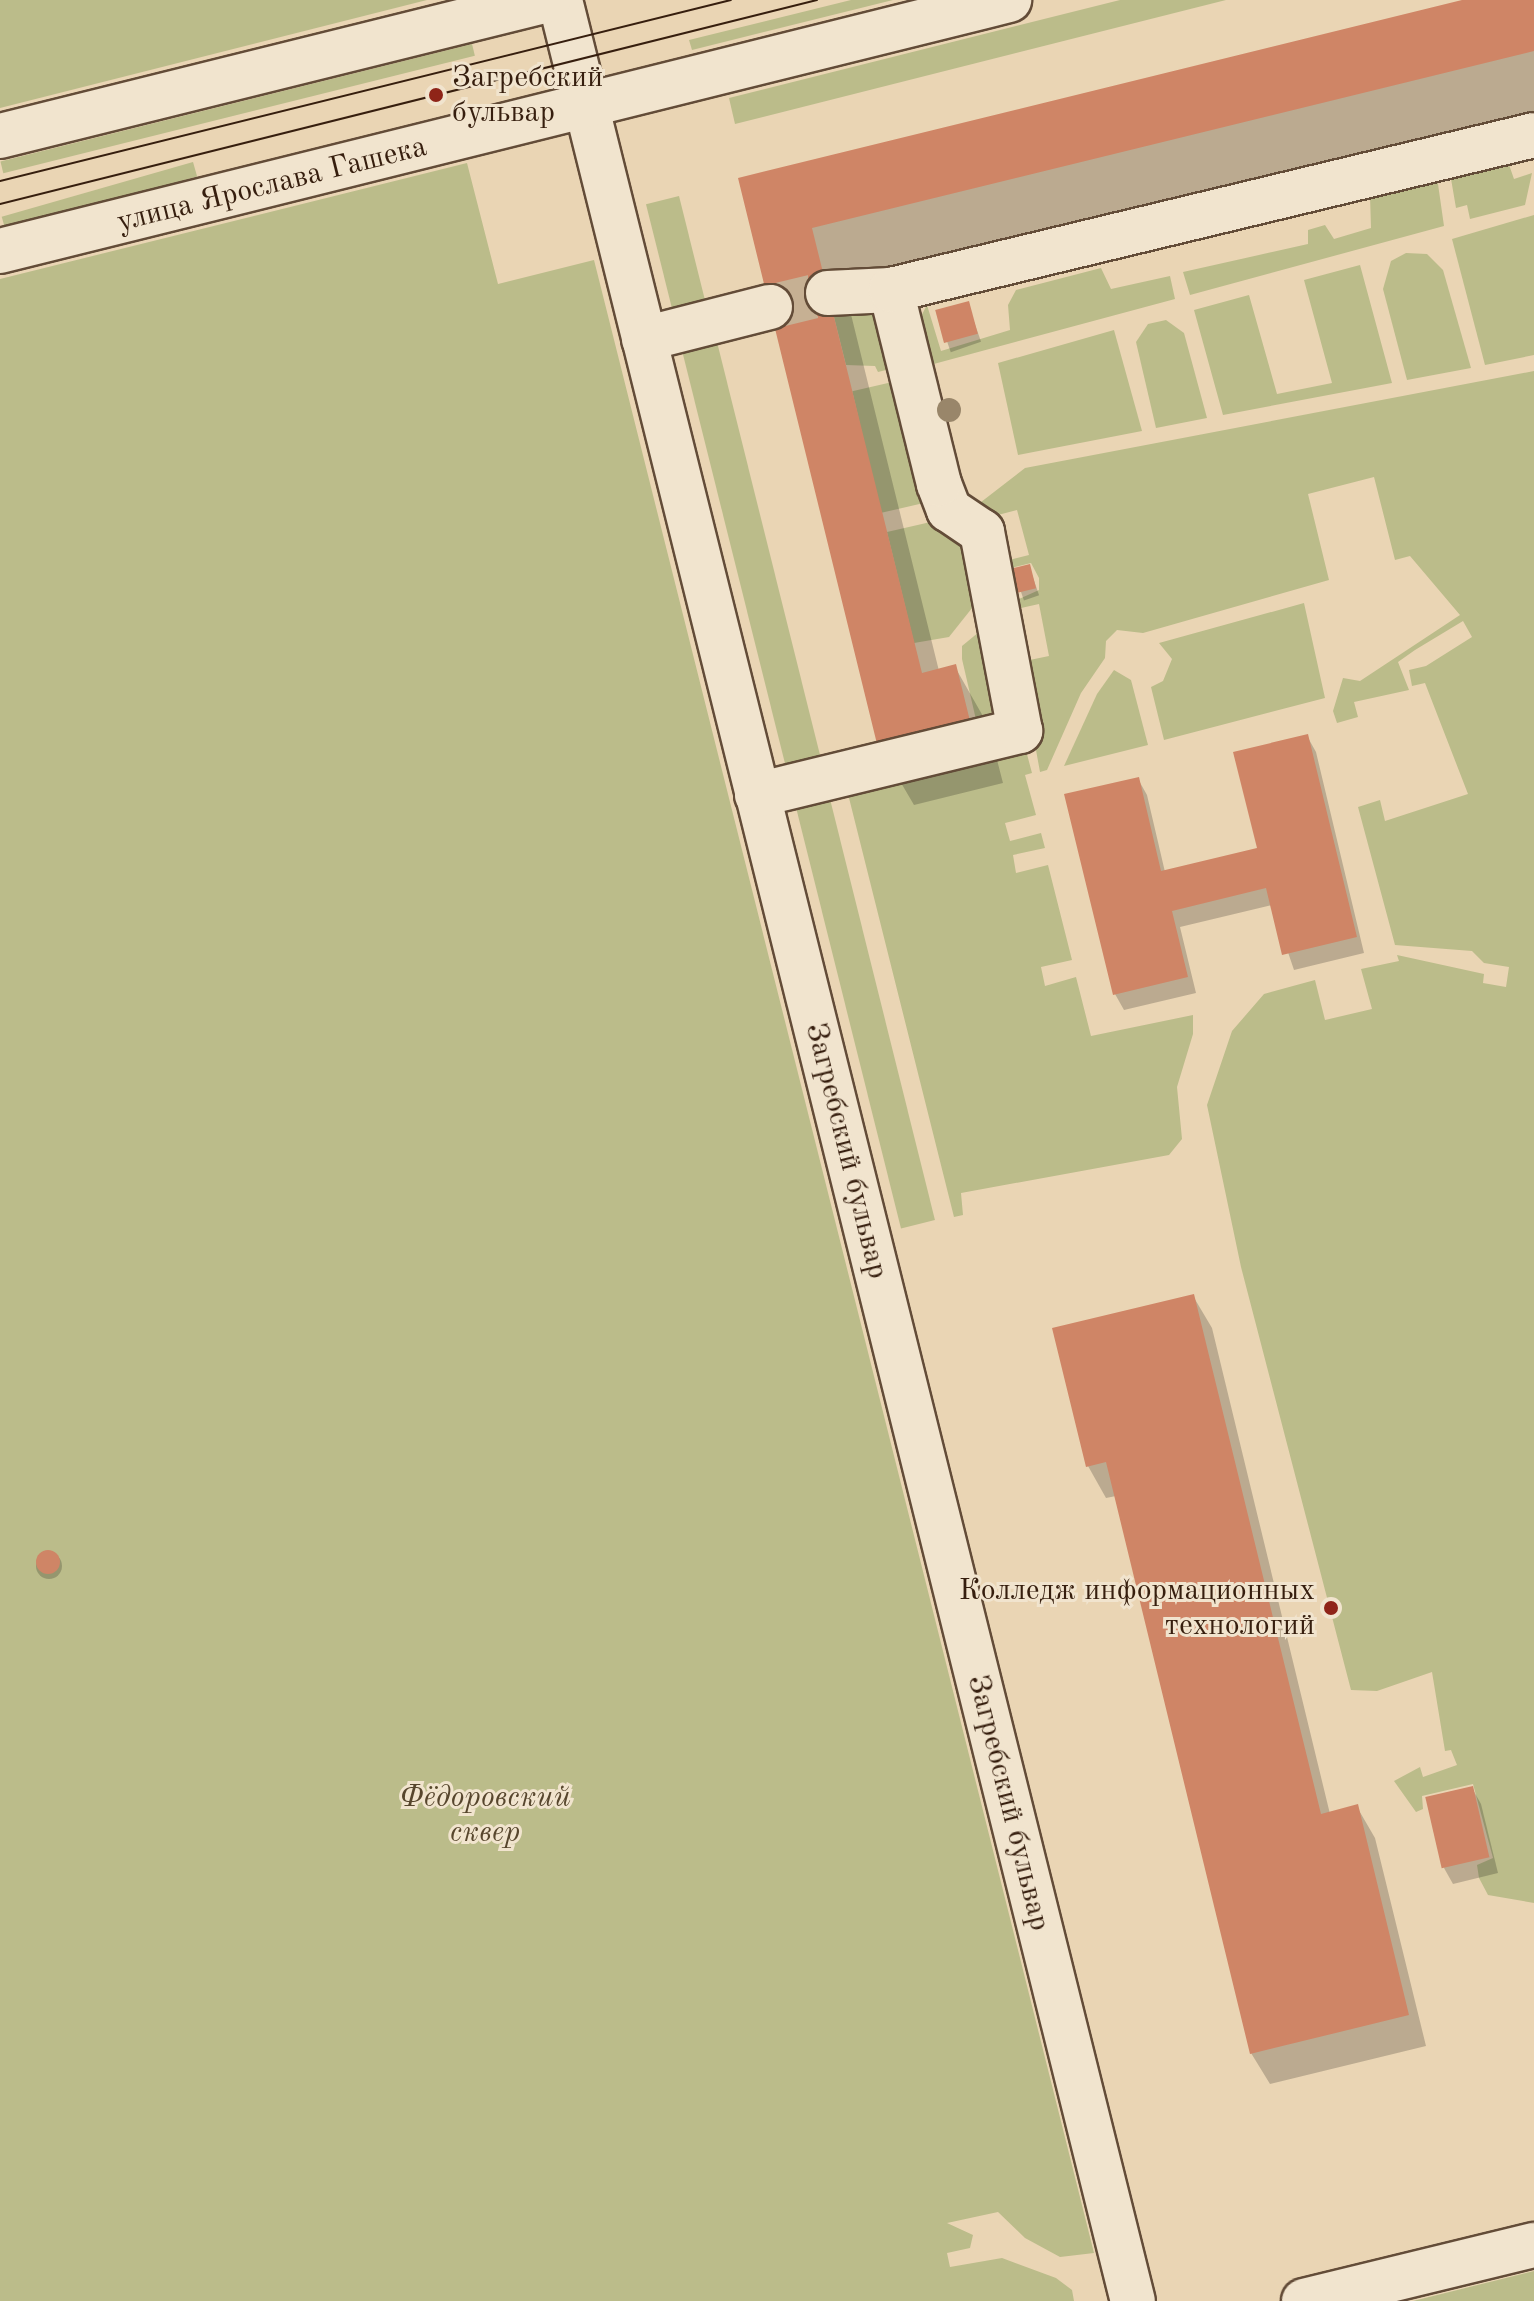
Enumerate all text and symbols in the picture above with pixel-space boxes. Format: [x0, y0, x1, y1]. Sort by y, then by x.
place label: Загребский бульвар [452, 60, 603, 130]
marker: Загребский бульвар [427, 86, 445, 104]
street label: улица Ярослава Гашека [113, 129, 431, 241]
street label: Загребский бульвар [797, 1019, 895, 1283]
place label: Колледж информационных технологий [959, 1573, 1315, 1644]
marker: Колледж информационных технологий [1322, 1599, 1340, 1617]
street label: Загребский бульвар [959, 1671, 1057, 1935]
park label: Фёдоровский сквер [399, 1780, 571, 1850]

